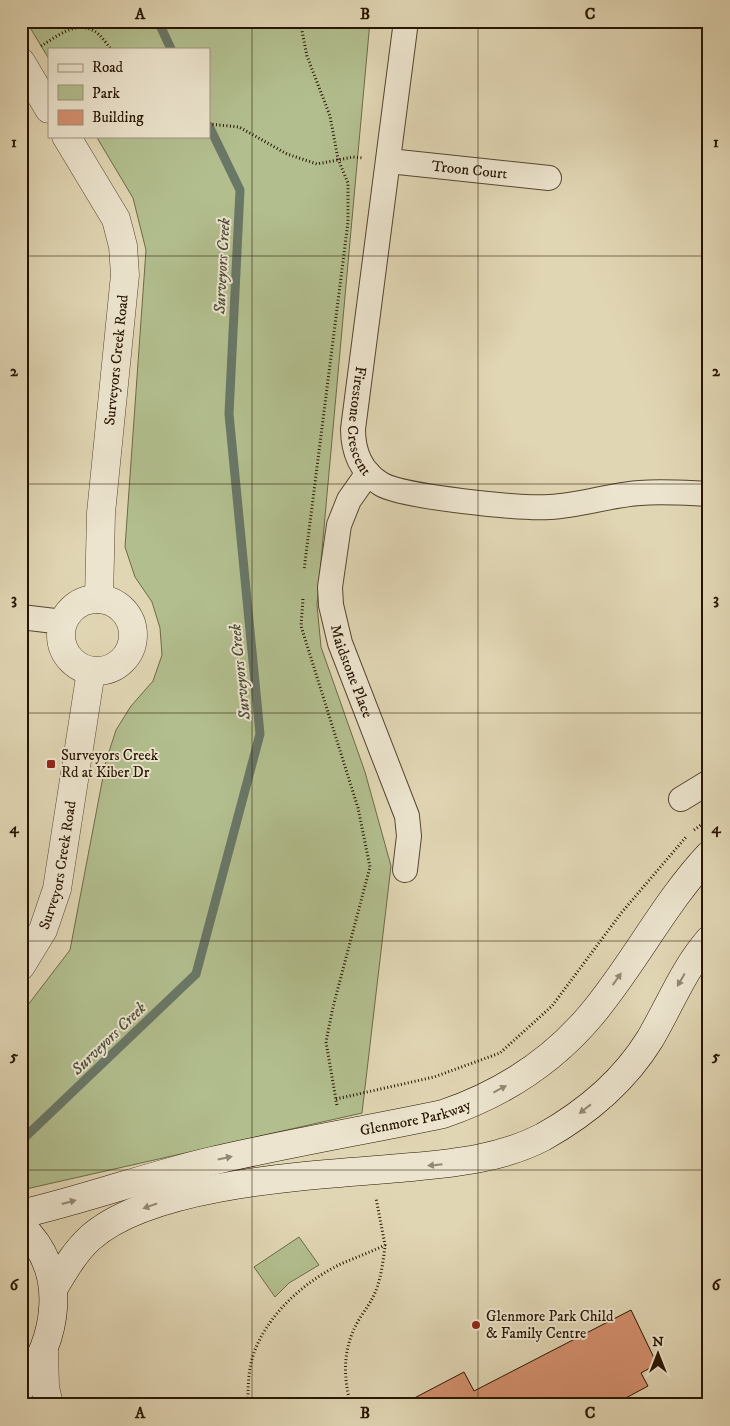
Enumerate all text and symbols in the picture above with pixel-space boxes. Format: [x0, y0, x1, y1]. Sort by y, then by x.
text: A [134, 4, 146, 24]
text: B [360, 4, 370, 24]
text: C [585, 4, 595, 24]
legend [48, 48, 210, 138]
text: Road [92, 58, 124, 77]
text: Park [92, 84, 121, 103]
text: Building [92, 108, 144, 127]
text: 1 [11, 132, 17, 152]
text: 1 [713, 132, 719, 152]
street label: Troon Court [431, 157, 508, 184]
water label: Surveyors Creek [209, 217, 235, 316]
street label: Surveyors Creek Road [100, 293, 133, 426]
text: 2 [10, 361, 19, 381]
text: 2 [712, 361, 721, 381]
street label: Firestone Crescent [343, 365, 375, 480]
text: 3 [11, 589, 17, 609]
text: 3 [713, 589, 719, 609]
water label: Surveyors Creek [225, 623, 255, 722]
street label: Maidstone Place [326, 623, 377, 721]
place label: Surveyors Creek Rd at Kiber Dr [61, 746, 159, 782]
marker: Surveyors Creek Rd at Kiber Dr [45, 758, 57, 770]
street label: Surveyors Creek Road [35, 799, 81, 932]
text: 4 [8, 818, 19, 838]
text: 4 [710, 818, 721, 838]
one-way arrow [612, 973, 622, 986]
one-way arrow [676, 973, 685, 986]
water label: Surveyors Creek [66, 998, 150, 1080]
text: 5 [9, 1046, 18, 1066]
text: 5 [711, 1046, 720, 1066]
one-way arrow [494, 1085, 507, 1094]
street label: Glenmore Parkway [358, 1095, 475, 1140]
one-way arrow [579, 1104, 592, 1115]
one-way arrow [217, 1154, 232, 1162]
one-way arrow [427, 1161, 443, 1169]
one-way arrow [61, 1198, 76, 1206]
one-way arrow [143, 1203, 158, 1211]
text: 6 [10, 1275, 20, 1295]
text: 6 [712, 1275, 722, 1295]
place label: Glenmore Park Child & Family Centre [486, 1307, 614, 1343]
marker: Glenmore Park Child & Family Centre [470, 1319, 482, 1331]
north arrow [632, 1328, 682, 1378]
text: N [652, 1333, 664, 1351]
text: A [134, 1403, 146, 1423]
text: B [360, 1403, 370, 1423]
text: C [585, 1403, 595, 1423]

